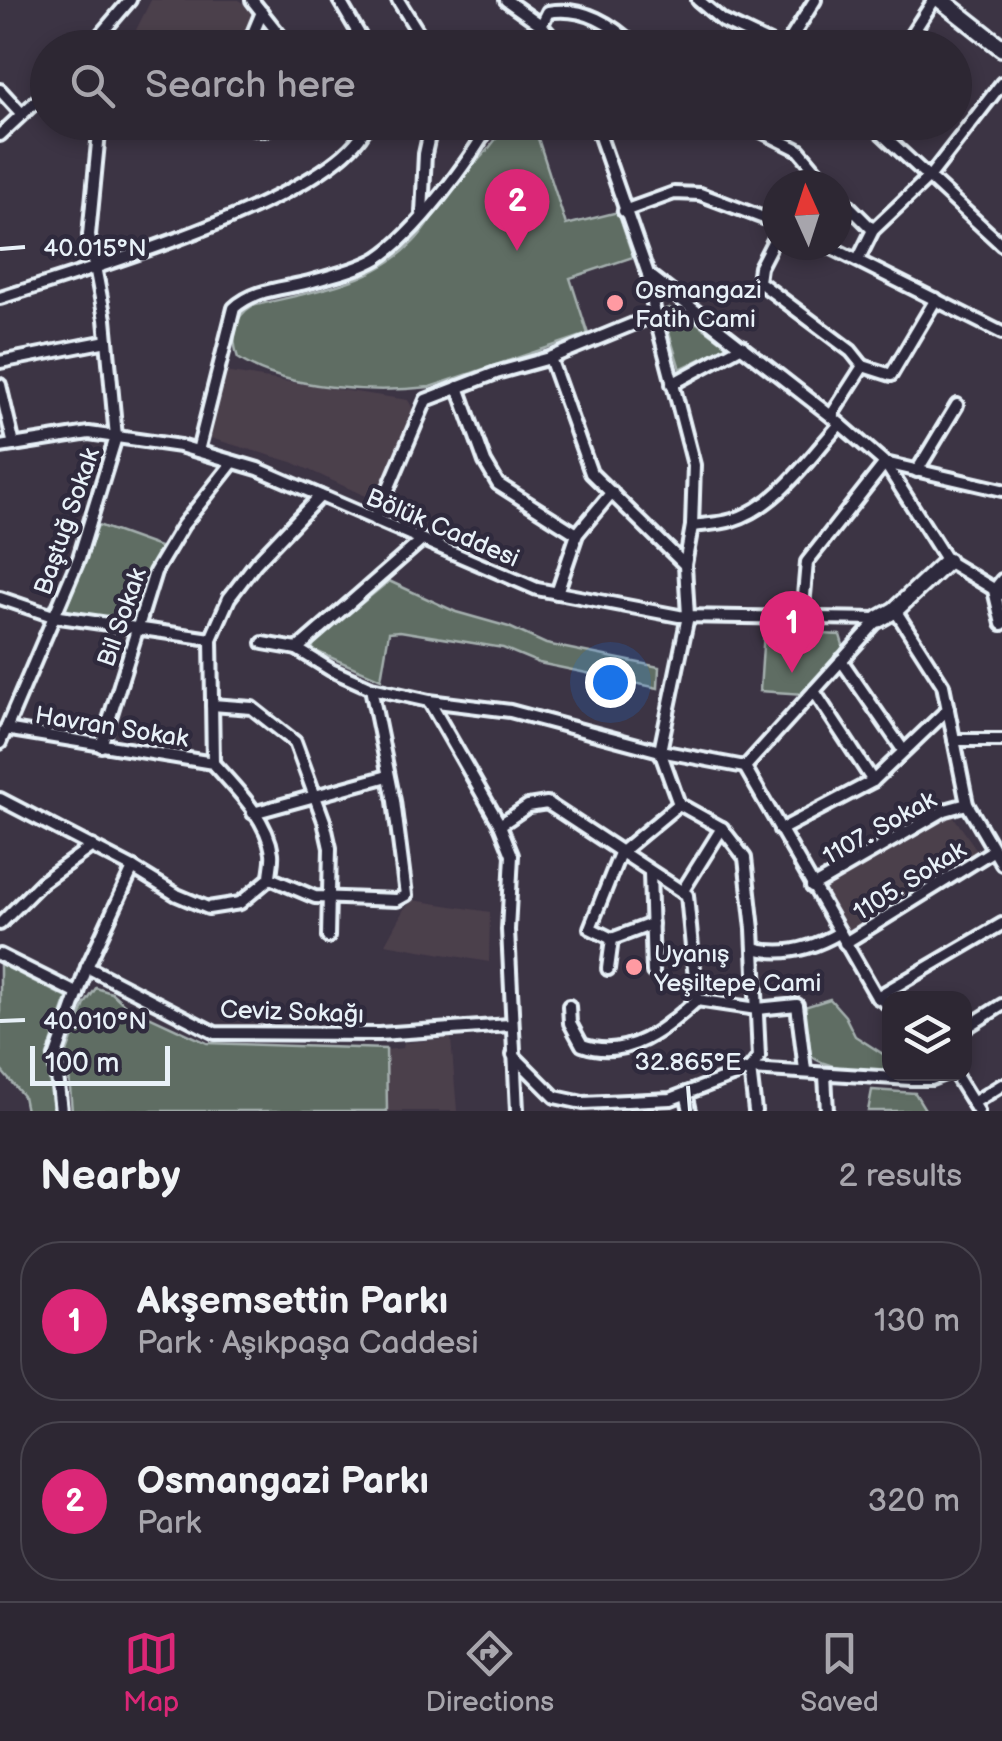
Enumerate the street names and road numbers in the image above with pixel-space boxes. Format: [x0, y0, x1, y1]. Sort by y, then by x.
street label: Baştuğ Sokak [28, 443, 107, 599]
street label: Bölük Caddesi [361, 482, 524, 575]
street label: Bil Sokak [91, 563, 154, 671]
street label: Havran Sokak [33, 700, 191, 755]
street label: 1107. Sokak [818, 784, 943, 872]
street label: 1105. Sokak [848, 834, 973, 928]
street label: Ceviz Sokağı [219, 994, 365, 1031]

